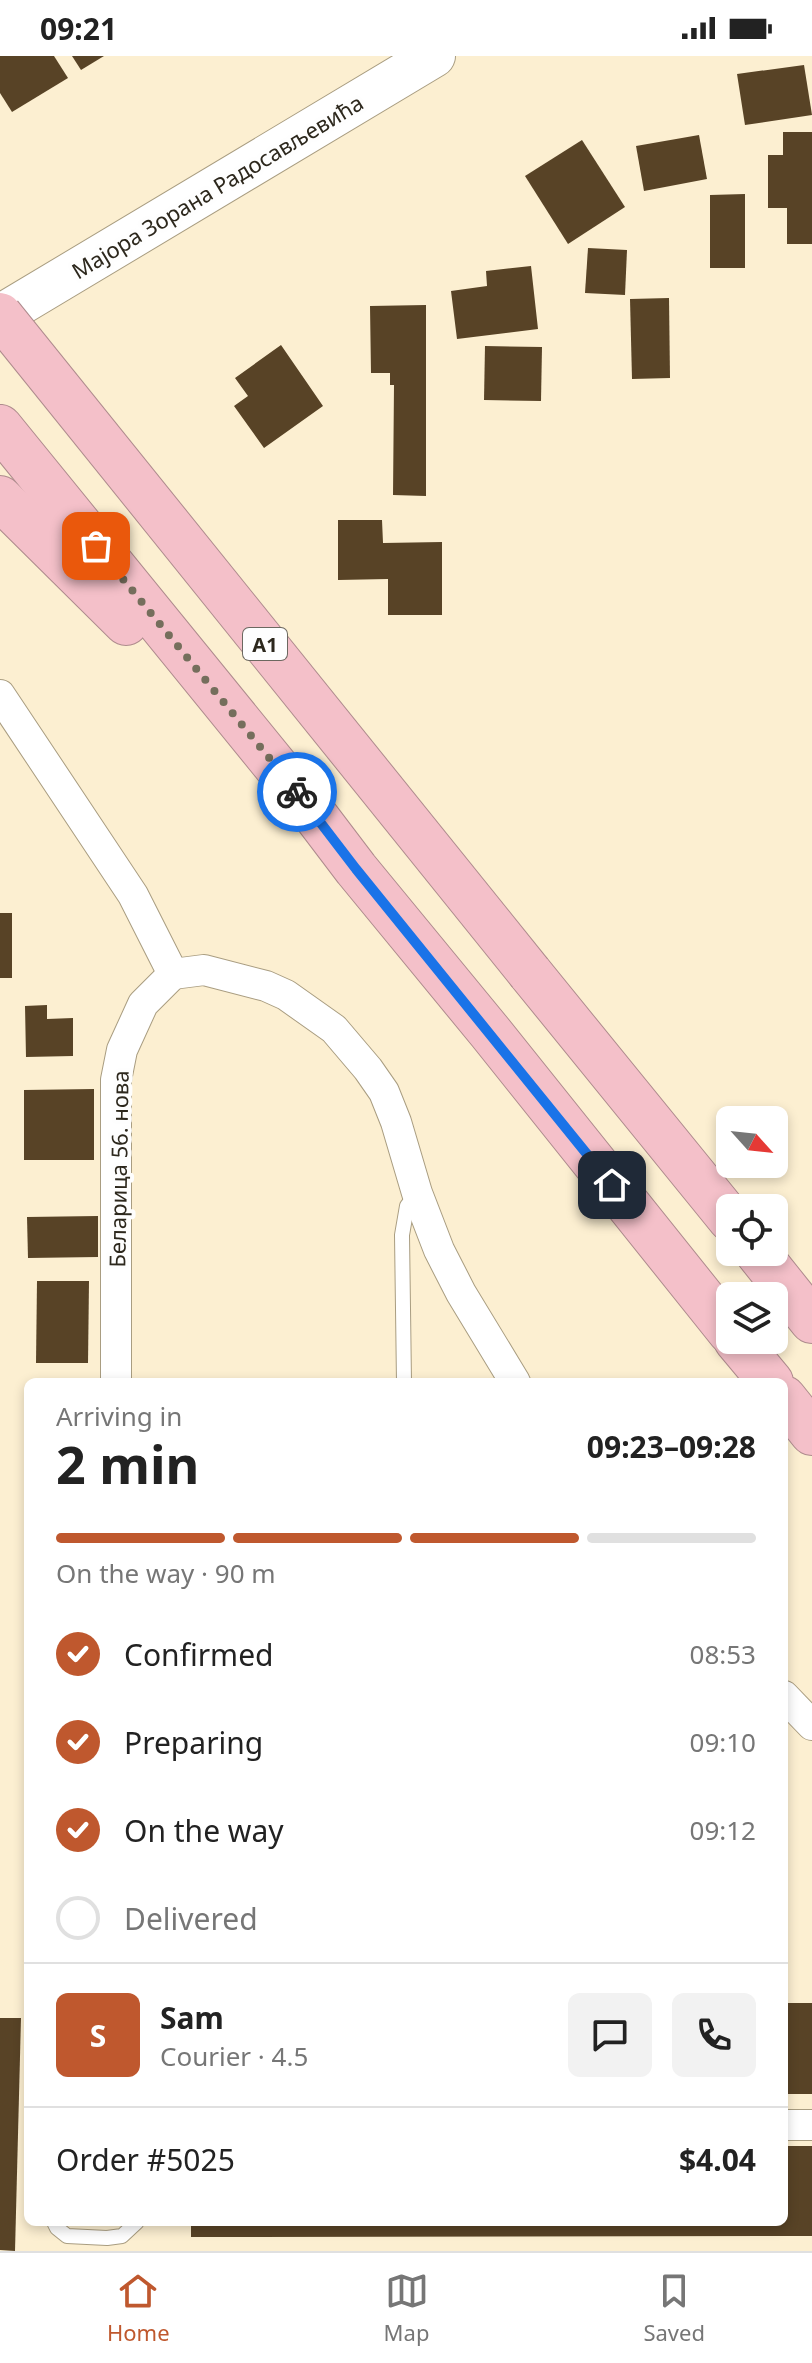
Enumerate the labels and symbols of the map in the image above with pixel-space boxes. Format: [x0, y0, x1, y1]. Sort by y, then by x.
street label: Мајора Зорана Радосављевића [66, 87, 368, 285]
pin [62, 512, 130, 580]
road number: A1 [243, 628, 287, 660]
courier [257, 752, 337, 832]
street label: Беларица 56. нова [101, 1070, 135, 1268]
north arrow [716, 1106, 788, 1178]
pin [578, 1151, 646, 1219]

